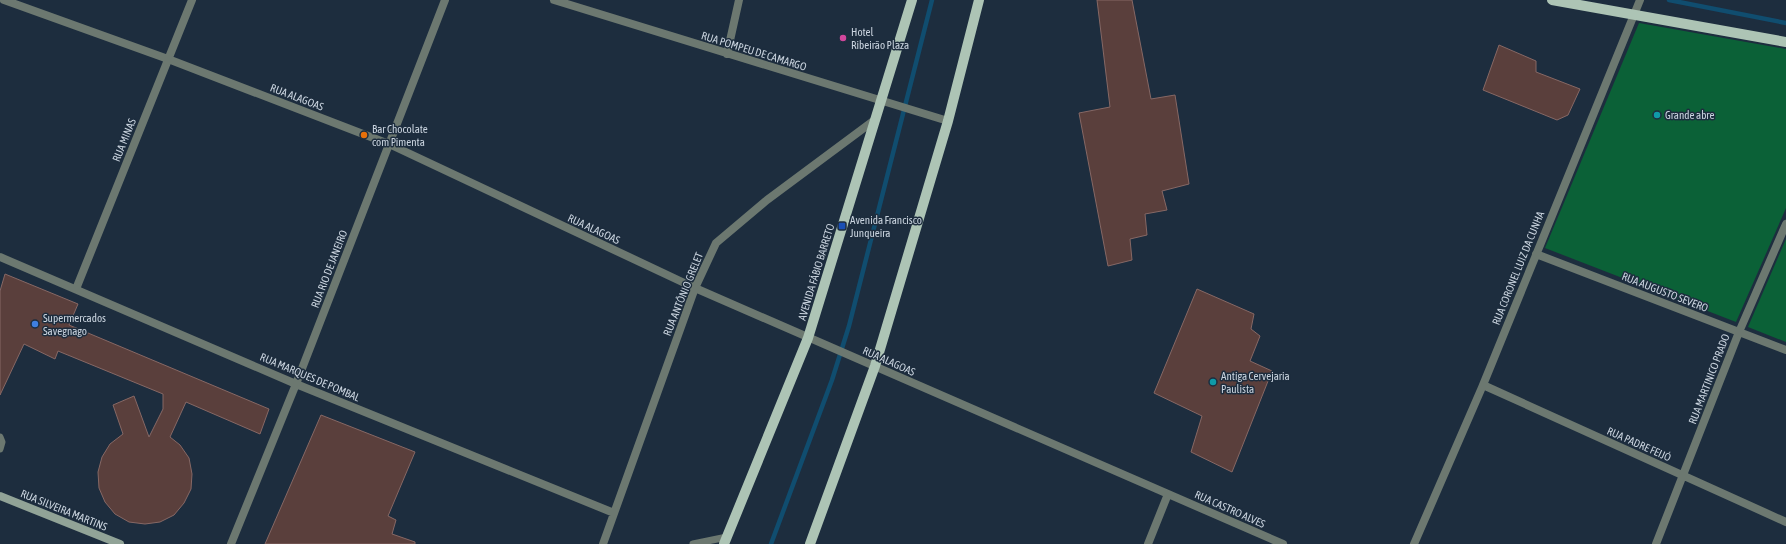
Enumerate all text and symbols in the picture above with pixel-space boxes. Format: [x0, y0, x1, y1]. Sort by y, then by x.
place label: Hotel Ribeirão Plaza [851, 26, 909, 51]
street label: RUA POMPEU DE CAMARGO [700, 29, 808, 73]
marker: Hotel Ribeirão Plaza [838, 33, 848, 43]
street label: RUA ALAGOAS [269, 81, 326, 113]
place label: Grande abre [1665, 109, 1715, 121]
marker: Grande abre [1652, 110, 1662, 120]
street label: RUA MINAS [110, 116, 138, 163]
place label: Bar Chocolate com Pimenta [372, 123, 428, 148]
marker: Bar Chocolate com Pimenta [359, 130, 369, 140]
street label: RUA CORONEL LUIZ DA CUNHA [1490, 209, 1547, 327]
street label: RUA ALAGOAS [566, 212, 622, 246]
place label: Avenida Francisco Junqueira [850, 214, 922, 239]
marker: Avenida Francisco Junqueira [837, 221, 847, 231]
street label: AVENIDA FÁBIO BARRETO [796, 222, 836, 322]
street label: RUA RIO DE JANEIRO [309, 228, 349, 310]
street label: RUA ANTÔNIO GRELET [661, 250, 705, 337]
street label: RUA AUGUSTO SEVERO [1620, 270, 1710, 314]
place label: Supermercados Savegnago [43, 312, 106, 337]
marker: Supermercados Savegnago [30, 319, 40, 329]
street label: RUA MARTINICO PRADO [1686, 332, 1732, 426]
street label: RUA ALAGOAS [861, 344, 917, 378]
street label: RUA MARQUES DE POMBAL [258, 351, 362, 404]
place label: Antiga Cervejaria Paulista [1221, 370, 1290, 395]
marker: Antiga Cervejaria Paulista [1208, 377, 1218, 387]
street label: RUA PADRE FEIJÓ [1605, 424, 1673, 464]
street label: RUA SILVEIRA MARTINS [19, 487, 109, 533]
street label: RUA CASTRO ALVES [1193, 488, 1267, 530]

